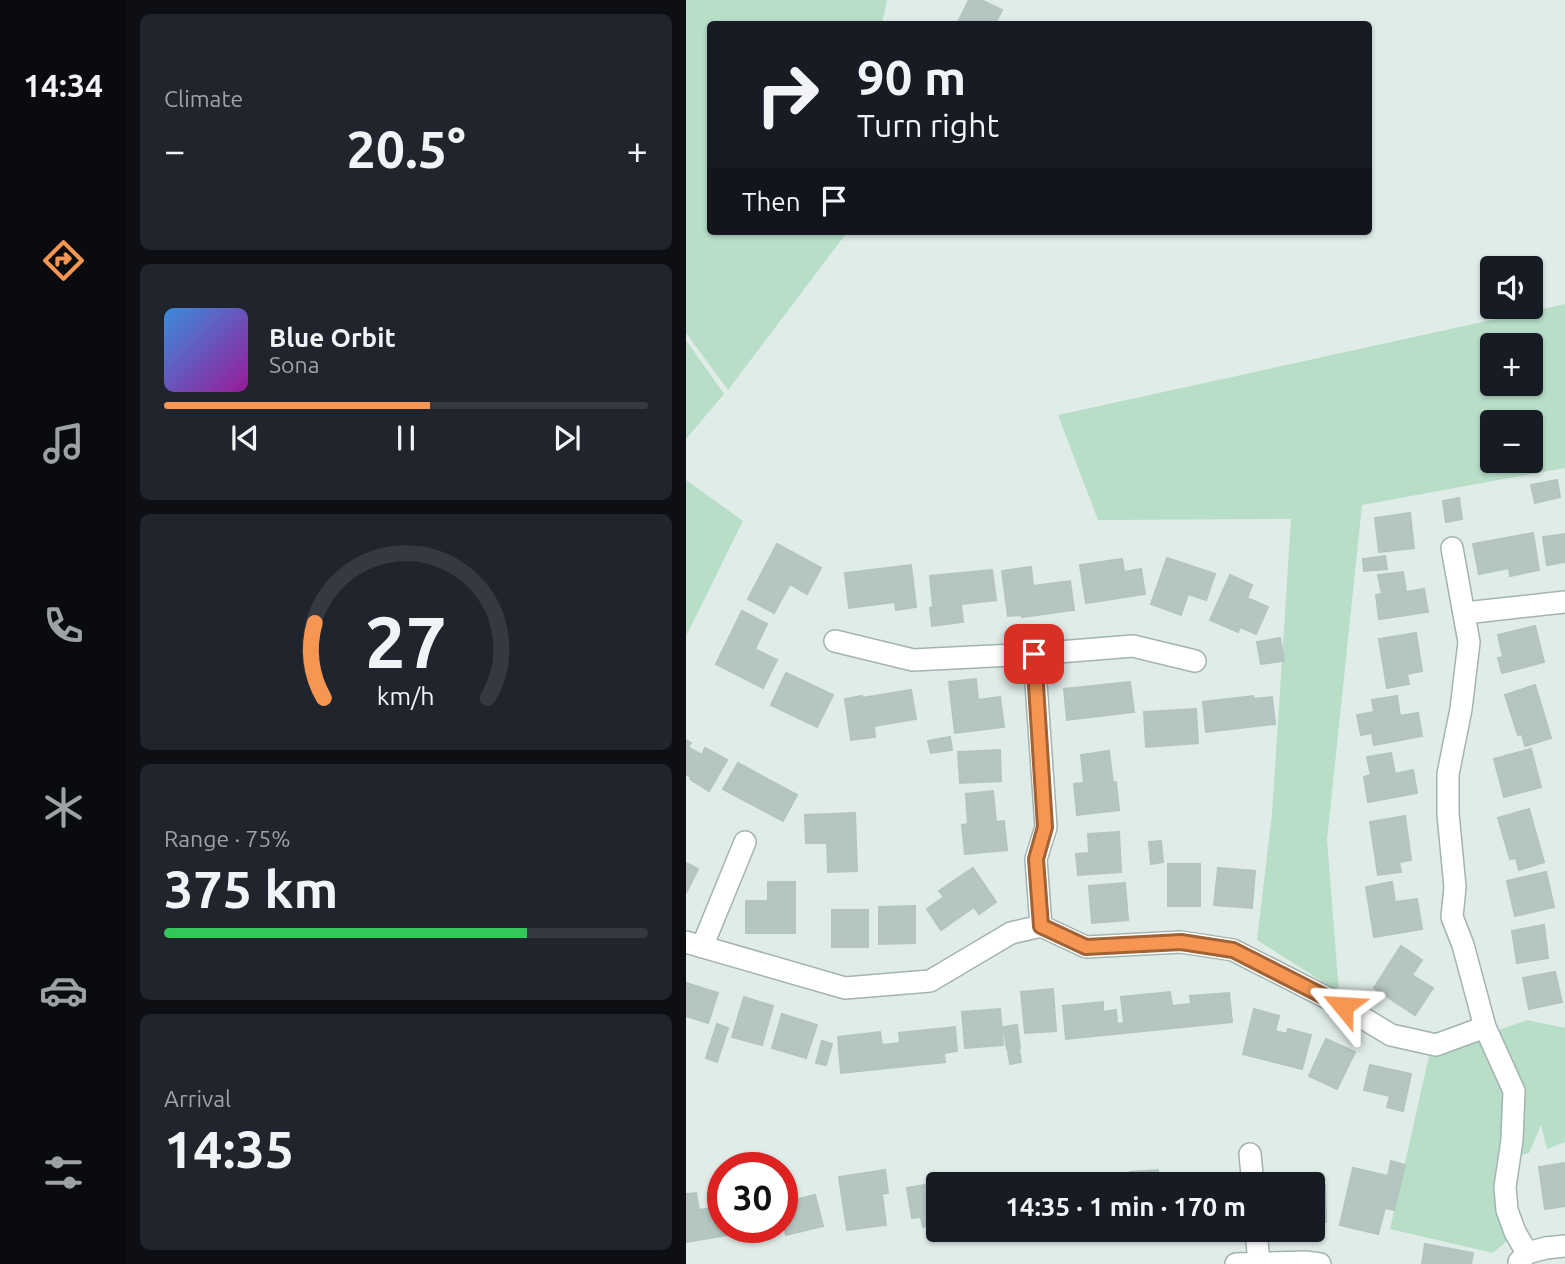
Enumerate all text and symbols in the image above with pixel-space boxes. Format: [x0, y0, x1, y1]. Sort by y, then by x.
icon: right [742, 49, 833, 140]
text: 90 m [857, 49, 966, 104]
text: 14:34 [23, 67, 103, 103]
text: Climate [164, 86, 243, 111]
text: Turn right [857, 107, 999, 143]
text: 20.5° [346, 120, 466, 178]
text: − [164, 129, 185, 171]
text: + [627, 129, 648, 171]
icon: arrive [815, 182, 853, 220]
text: Then [742, 187, 801, 216]
icon: directions [39, 236, 88, 285]
map controls [1480, 256, 1543, 473]
button: sound [1480, 256, 1543, 319]
text: Blue Orbit [269, 323, 396, 352]
button: + [1480, 333, 1543, 396]
text: Sona [269, 352, 319, 377]
button: − [1480, 410, 1543, 473]
icon: music [39, 419, 88, 468]
icon: previous [226, 419, 264, 457]
icon: pause [387, 419, 425, 457]
icon: next [548, 419, 586, 457]
text: 27 [365, 600, 447, 682]
icon: phone [39, 601, 88, 650]
pin [1004, 624, 1064, 684]
icon: arrive [1015, 635, 1053, 673]
text: km/h [377, 682, 435, 710]
icon: climate [39, 783, 88, 832]
text: Range · 75% [164, 826, 291, 851]
text: 375 km [164, 860, 338, 918]
icon: car [39, 966, 88, 1015]
position arrow [1306, 969, 1380, 1043]
text: Arrival [164, 1086, 231, 1111]
text: 14:35 [164, 1120, 294, 1178]
icon: filters [39, 1148, 88, 1197]
speed limit sign: 30 [707, 1152, 798, 1243]
text: 14:35 · 1 min · 170 m [1005, 1192, 1246, 1221]

